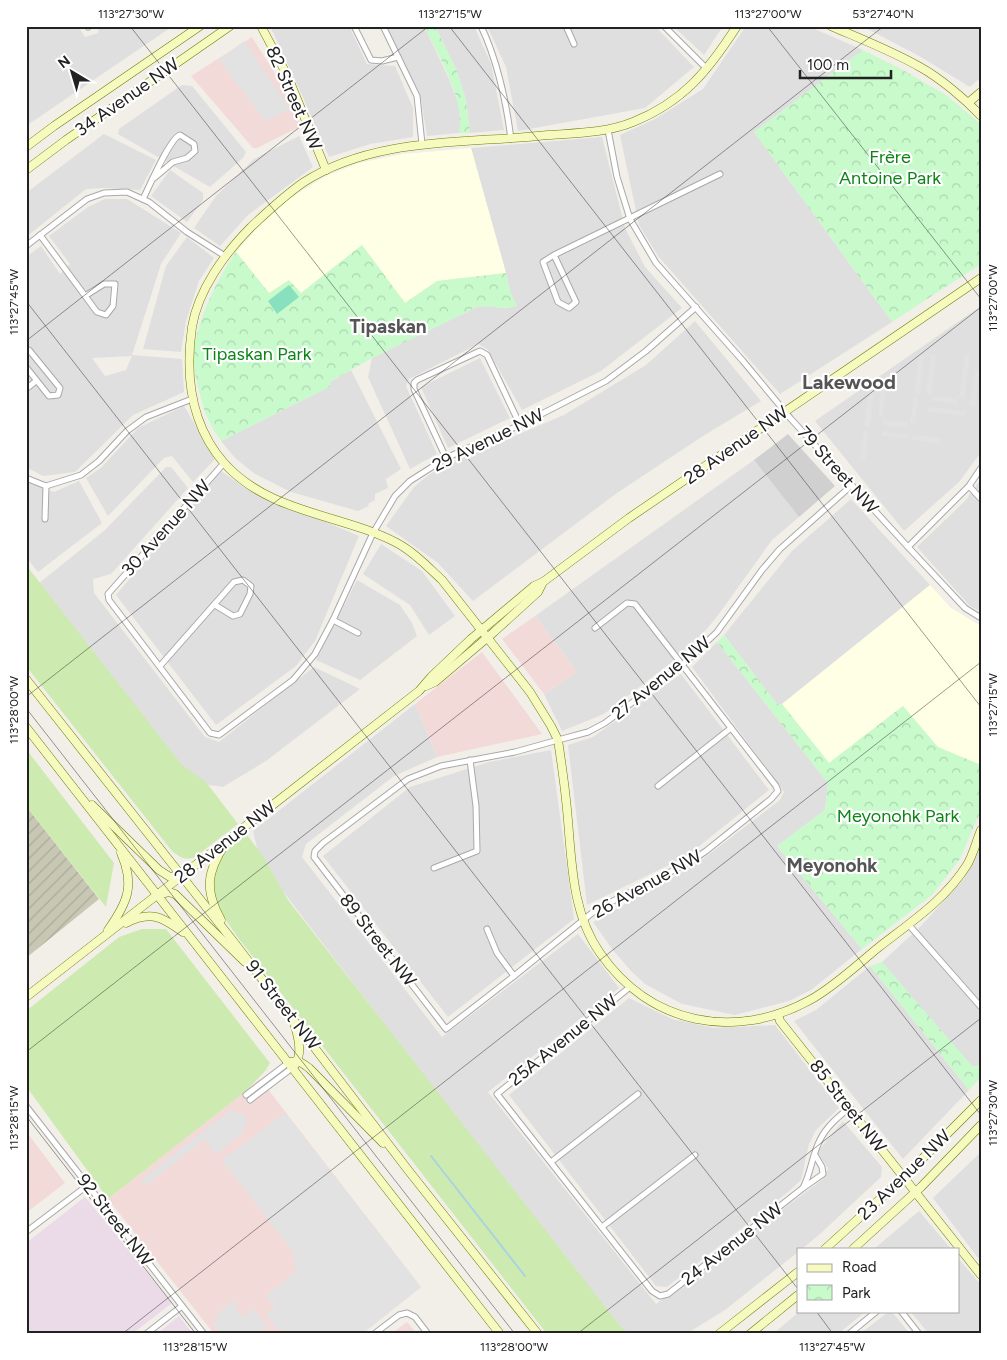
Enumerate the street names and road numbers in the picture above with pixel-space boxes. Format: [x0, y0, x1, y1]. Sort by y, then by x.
street label: 82 Street NW [261, 43, 327, 154]
street label: 34 Avenue NW [71, 53, 184, 141]
street label: 28 Avenue NW [680, 401, 793, 489]
street label: 29 Avenue NW [429, 403, 548, 476]
street label: 79 Street NW [793, 422, 884, 519]
street label: 30 Avenue NW [117, 475, 216, 581]
street label: 27 Avenue NW [607, 631, 715, 725]
street label: 28 Avenue NW [170, 795, 280, 888]
street label: 26 Avenue NW [589, 845, 706, 923]
street label: 89 Street NW [335, 889, 422, 991]
street label: 91 Street NW [241, 956, 325, 1055]
street label: 25A Avenue NW [504, 989, 622, 1091]
street label: 85 Street NW [805, 1055, 892, 1157]
street label: 23 Avenue NW [853, 1125, 956, 1225]
street label: 92 Street NW [72, 1170, 158, 1271]
street label: 24 Avenue NW [677, 1197, 787, 1290]

